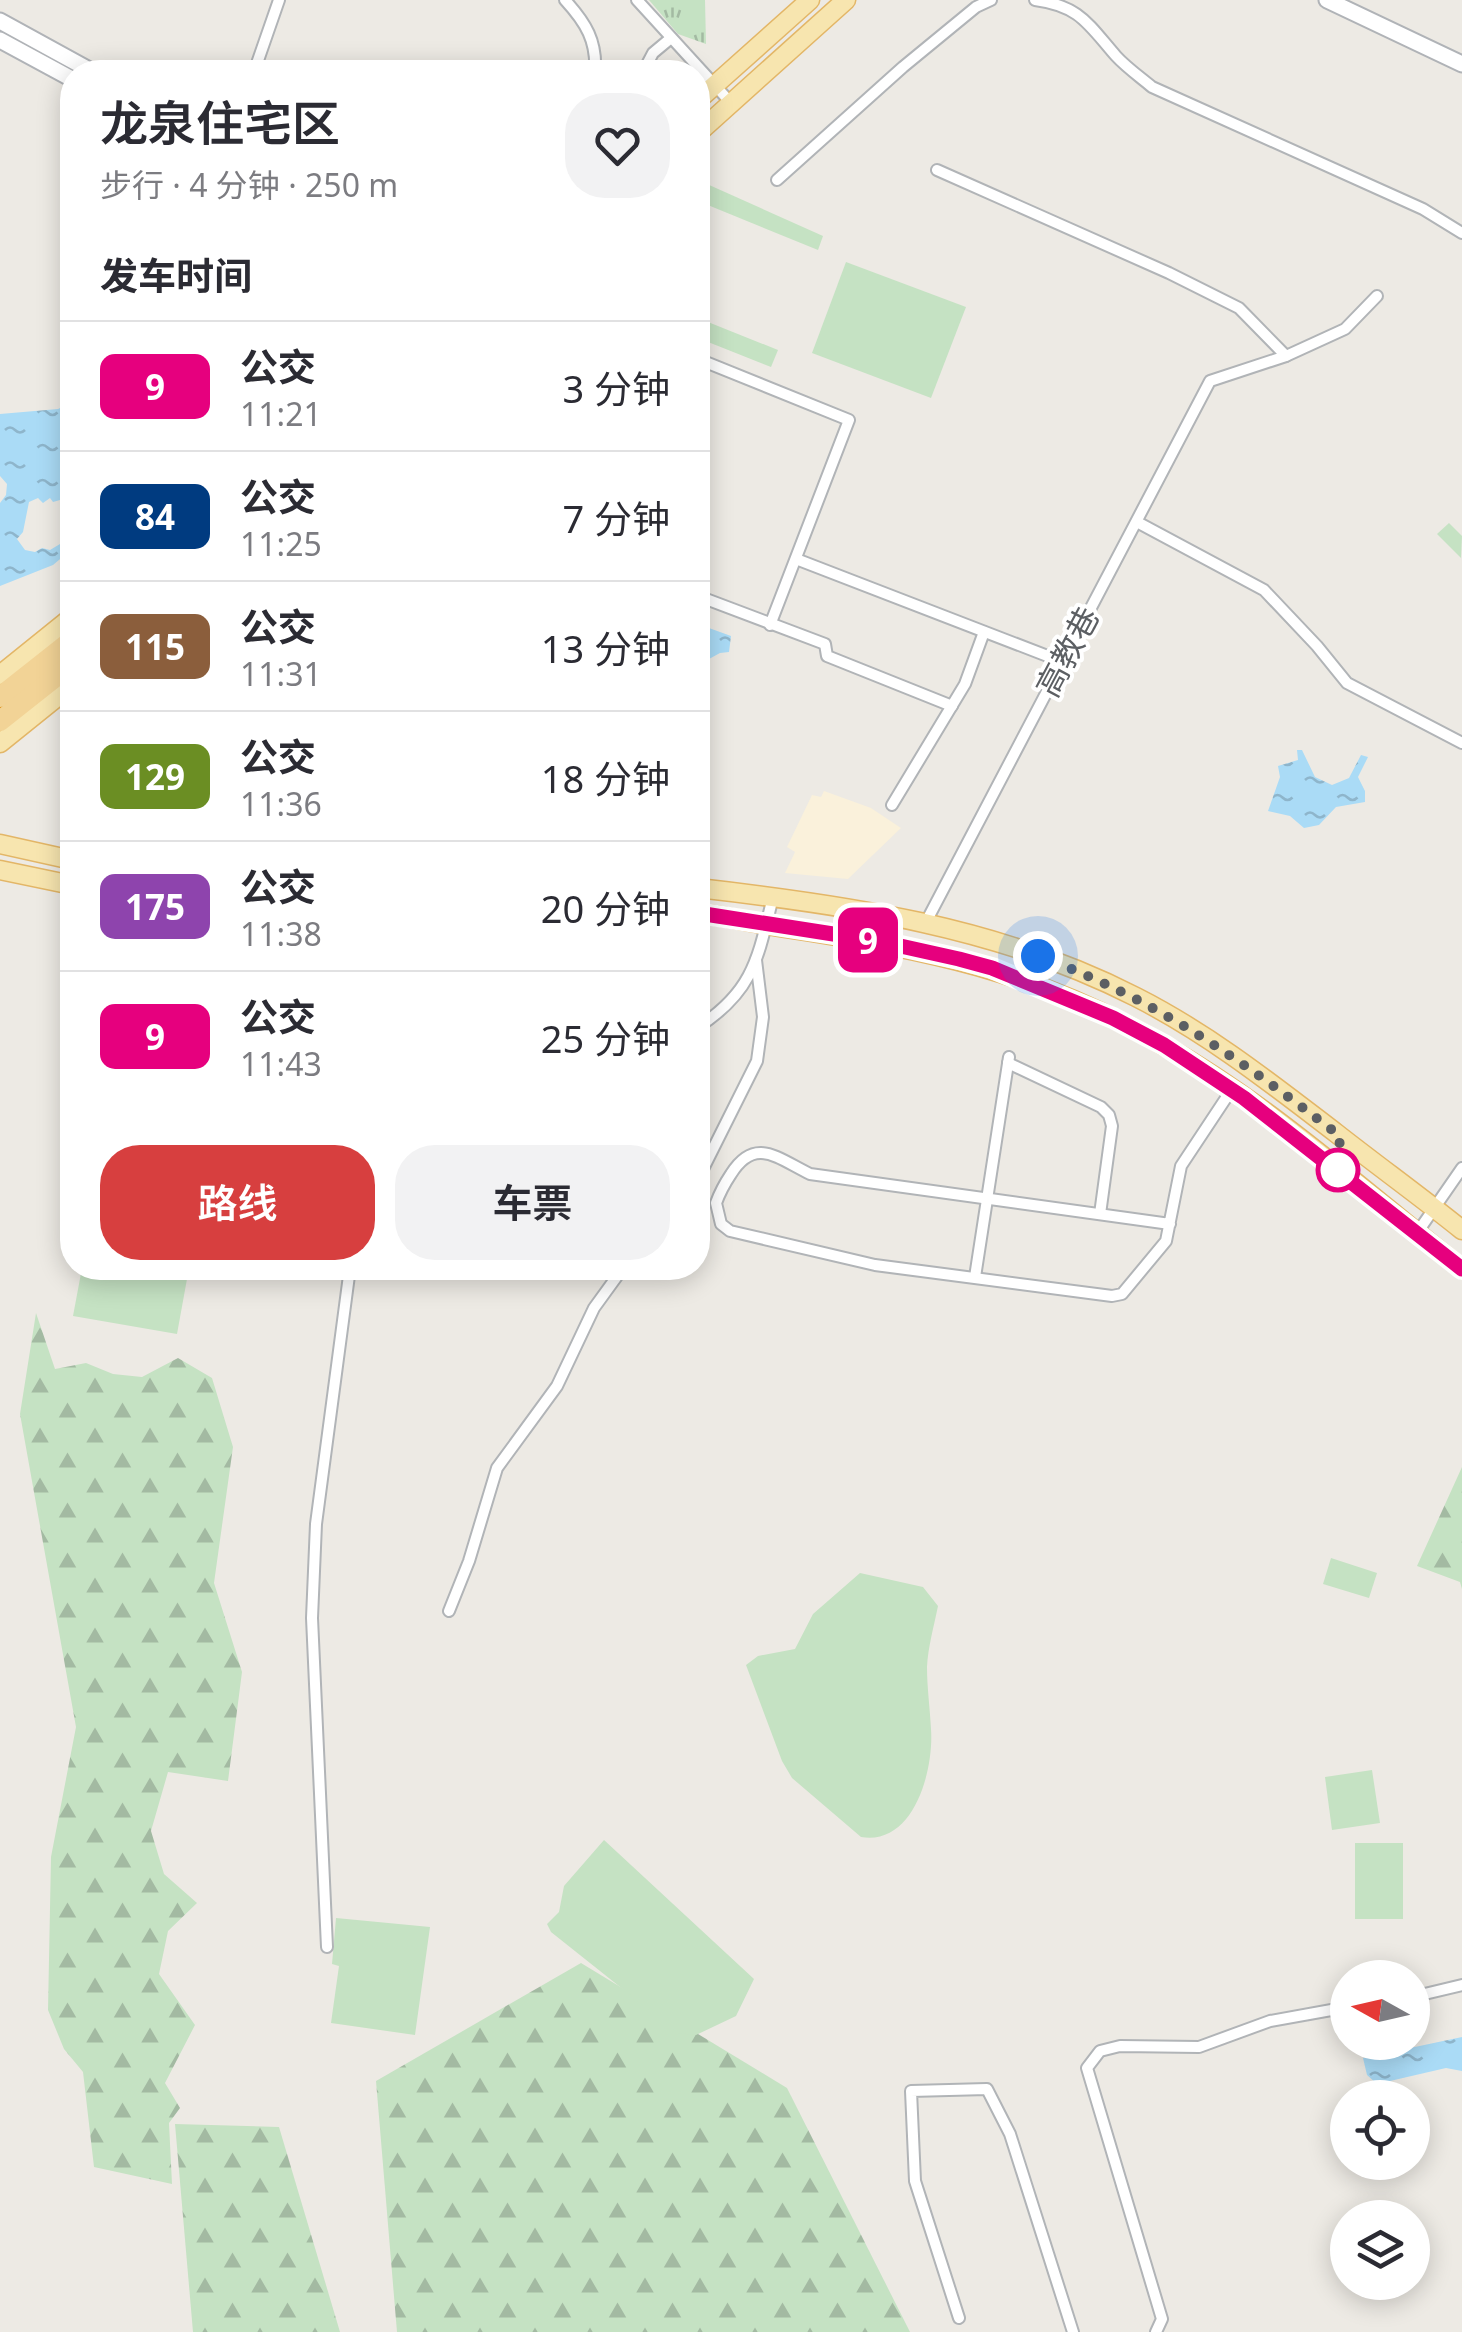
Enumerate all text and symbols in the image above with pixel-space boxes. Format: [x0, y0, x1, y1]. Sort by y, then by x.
text: 龙泉住宅区 [100, 90, 340, 155]
button: heart [565, 93, 670, 198]
text: 步行 · 4 分钟 · 250 m [100, 163, 398, 206]
text: 发车时间 [100, 249, 252, 301]
text: 公交 [240, 340, 316, 392]
text: 3 分钟 [562, 362, 670, 414]
text: 9 [145, 363, 165, 410]
text: 11:21 [240, 392, 322, 435]
text: 公交 [240, 470, 316, 522]
text: 7 分钟 [562, 492, 670, 544]
text: 84 [135, 493, 175, 540]
text: 11:25 [240, 522, 322, 565]
street label: 高教巷 [1025, 599, 1108, 704]
text: 公交 [240, 600, 316, 652]
text: 13 分钟 [541, 622, 670, 674]
text: 115 [125, 623, 185, 670]
text: 11:31 [240, 652, 322, 695]
text: 公交 [240, 730, 316, 782]
text: 18 分钟 [541, 752, 670, 804]
text: 129 [125, 753, 185, 800]
text: 11:36 [240, 782, 322, 825]
text: 公交 [240, 860, 316, 912]
text: 20 分钟 [541, 882, 670, 934]
text: 175 [125, 883, 185, 930]
line badge: 9 [836, 908, 900, 972]
text: 11:38 [240, 912, 322, 955]
text: 9 [858, 917, 878, 964]
your location [1013, 931, 1063, 981]
text: 公交 [240, 990, 316, 1042]
text: 25 分钟 [541, 1012, 670, 1064]
text: 9 [145, 1013, 165, 1060]
text: 11:43 [240, 1042, 322, 1085]
button: 路线 [100, 1145, 375, 1260]
button: 车票 [395, 1145, 670, 1260]
unlabelled marker [1317, 1149, 1359, 1191]
north arrow [1330, 1960, 1430, 2060]
map controls [1330, 1960, 1430, 2300]
button: locate [1330, 2080, 1430, 2180]
button: layers [1330, 2200, 1430, 2300]

